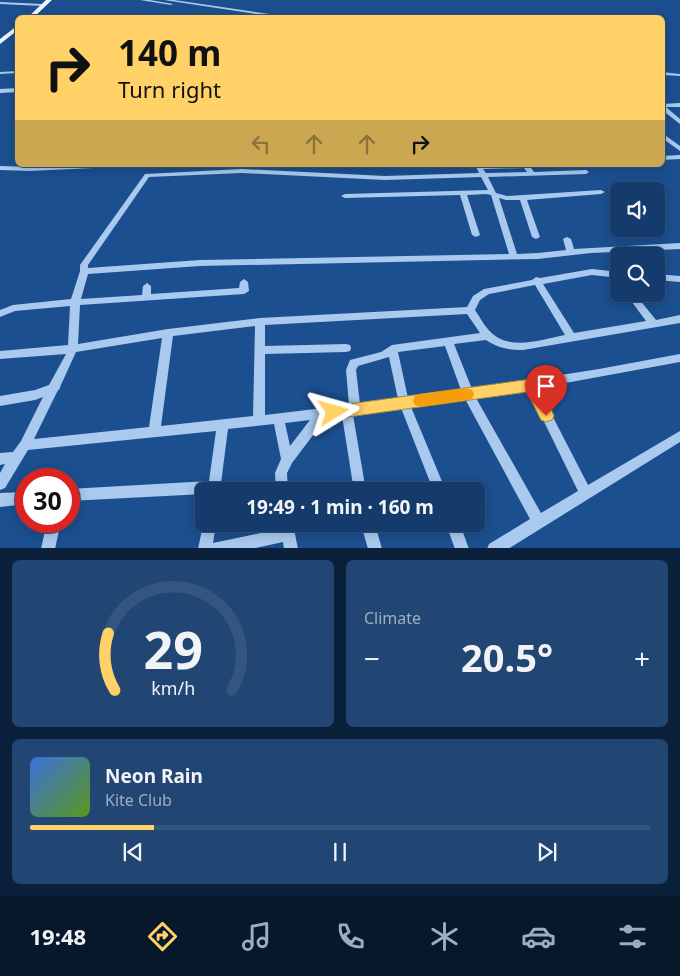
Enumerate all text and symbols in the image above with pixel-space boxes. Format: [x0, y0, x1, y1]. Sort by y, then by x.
text: 140 m [118, 29, 221, 76]
icon: right [35, 35, 100, 100]
text: Turn right [118, 74, 221, 104]
icon: left [247, 130, 275, 158]
icon: ahead [300, 130, 328, 158]
icon: ahead [353, 130, 381, 158]
icon: right [406, 130, 434, 158]
map controls [610, 182, 665, 302]
button: sound [610, 182, 665, 237]
button: search [610, 247, 665, 302]
pin [525, 365, 567, 416]
icon: arrive [532, 372, 560, 400]
position arrow [307, 385, 359, 437]
speed limit sign: 30 [15, 468, 80, 533]
text: 19:49 · 1 min · 160 m [246, 494, 434, 520]
text: Climate [364, 607, 421, 629]
text: 29 [143, 613, 203, 684]
text: 20.5° [461, 631, 553, 683]
text: − [364, 639, 380, 677]
text: + [634, 639, 650, 677]
text: km/h [151, 676, 195, 700]
text: Neon Rain [105, 763, 203, 789]
text: Kite Club [105, 789, 172, 811]
icon: previous [119, 838, 147, 866]
icon: pause [326, 838, 354, 866]
icon: next [533, 838, 561, 866]
icon: directions [145, 919, 180, 954]
icon: music [239, 919, 274, 954]
icon: phone [333, 919, 368, 954]
icon: climate [427, 919, 462, 954]
icon: car [521, 919, 556, 954]
icon: filters [615, 919, 650, 954]
text: 19:48 [30, 921, 86, 951]

